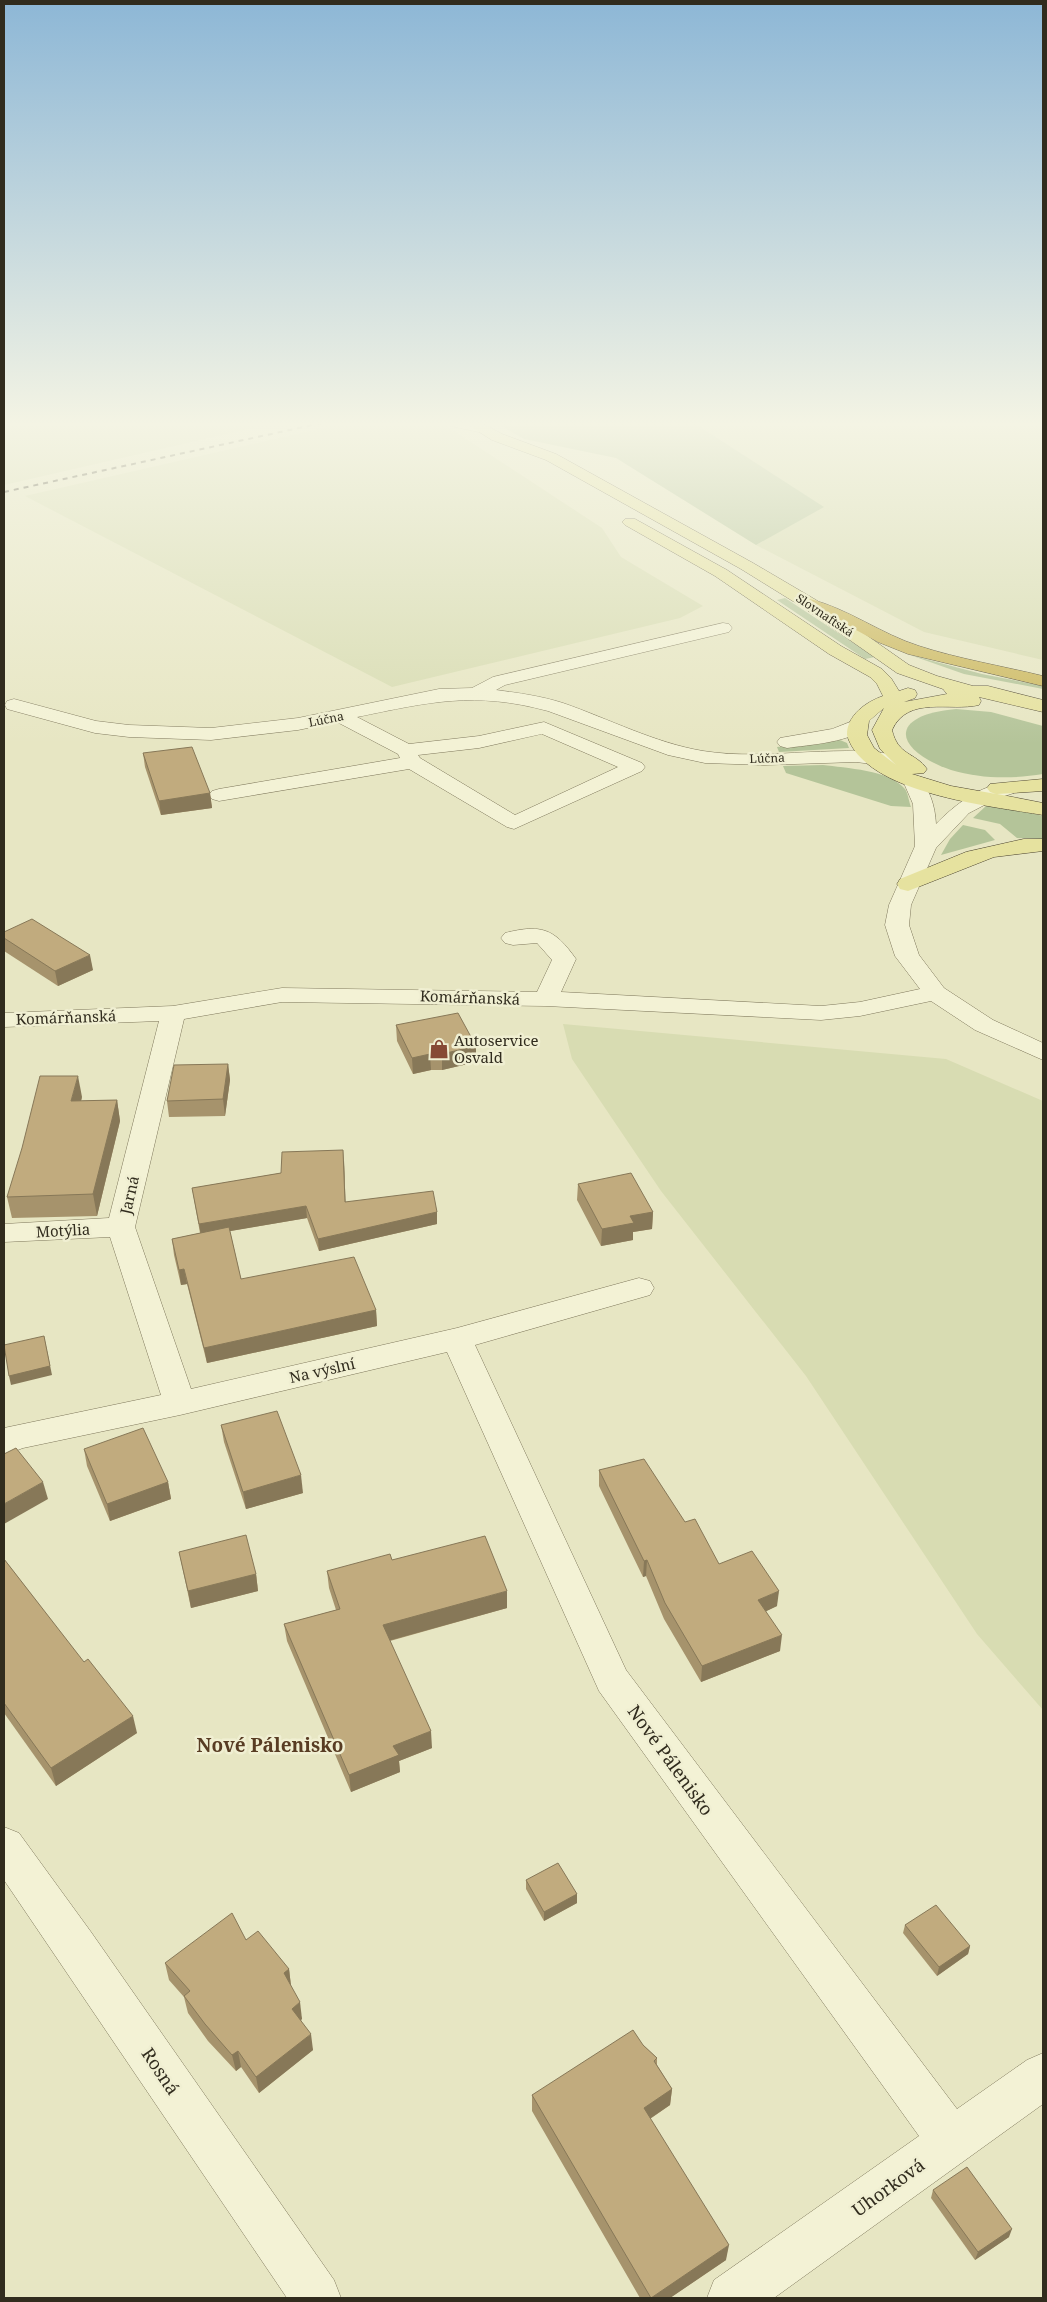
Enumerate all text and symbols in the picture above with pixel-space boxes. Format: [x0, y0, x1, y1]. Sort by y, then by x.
street label: Slovnaftská [793, 589, 857, 641]
street label: Lúčna [307, 707, 345, 731]
street label: Lúčna [749, 749, 785, 767]
street label: Komárňanská [420, 985, 520, 1009]
street label: Komárňanská [16, 1005, 116, 1029]
place label: Autoservice Osvald [454, 1030, 538, 1067]
shop icon: Autoservice Osvald [428, 1038, 450, 1060]
street label: Jarná [115, 1174, 143, 1217]
street label: Motýlia [35, 1219, 91, 1241]
street label: Na výslní [287, 1353, 357, 1387]
street label: Nové Pálenisko [623, 1700, 719, 1820]
district label: Nové Pálenisko [197, 1732, 343, 1758]
street label: Rosná [136, 2043, 186, 2099]
street label: Uhorková [847, 2153, 929, 2221]

